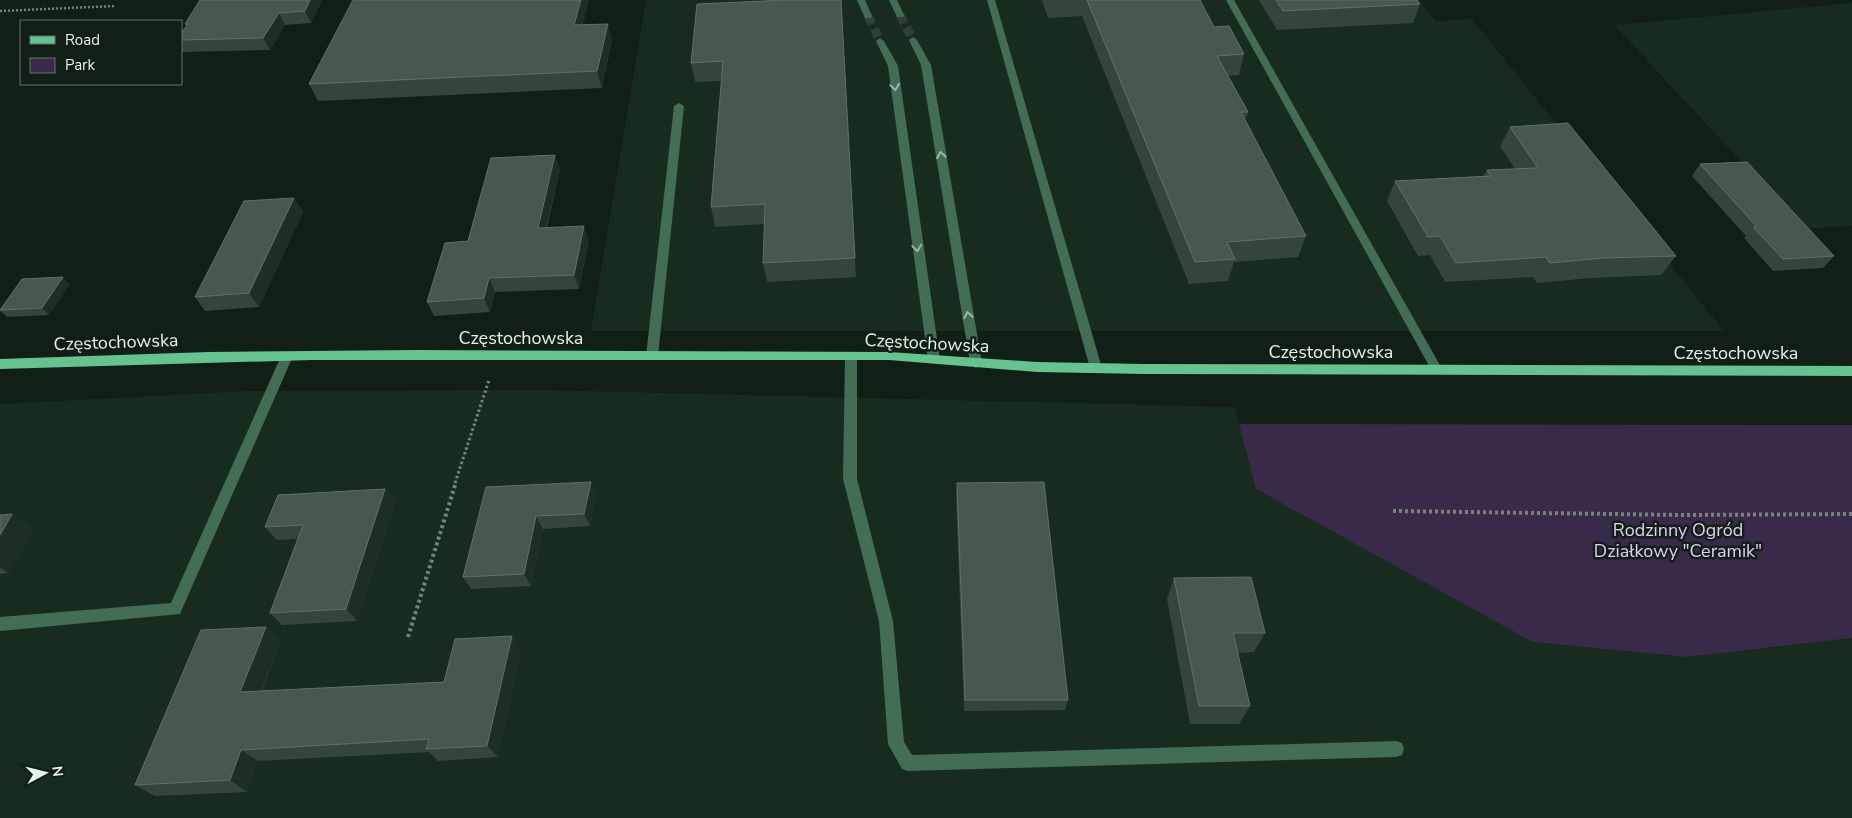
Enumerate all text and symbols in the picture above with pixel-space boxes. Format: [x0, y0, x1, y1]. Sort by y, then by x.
legend [20, 20, 182, 85]
text: Road [65, 30, 100, 50]
text: Park [65, 55, 95, 75]
one-way arrow [890, 83, 900, 91]
one-way arrow [936, 150, 946, 159]
one-way arrow [912, 244, 922, 252]
one-way arrow [963, 310, 973, 319]
street label: Częstochowska [459, 326, 583, 350]
street label: Częstochowska [53, 328, 179, 356]
street label: Częstochowska [864, 328, 990, 358]
street label: Częstochowska [1269, 340, 1393, 364]
street label: Częstochowska [1674, 341, 1798, 365]
park label: Rodzinny Ogród Działkowy "Ceramik" [1594, 518, 1762, 563]
north arrow [20, 748, 70, 798]
text: N [47, 765, 67, 778]

